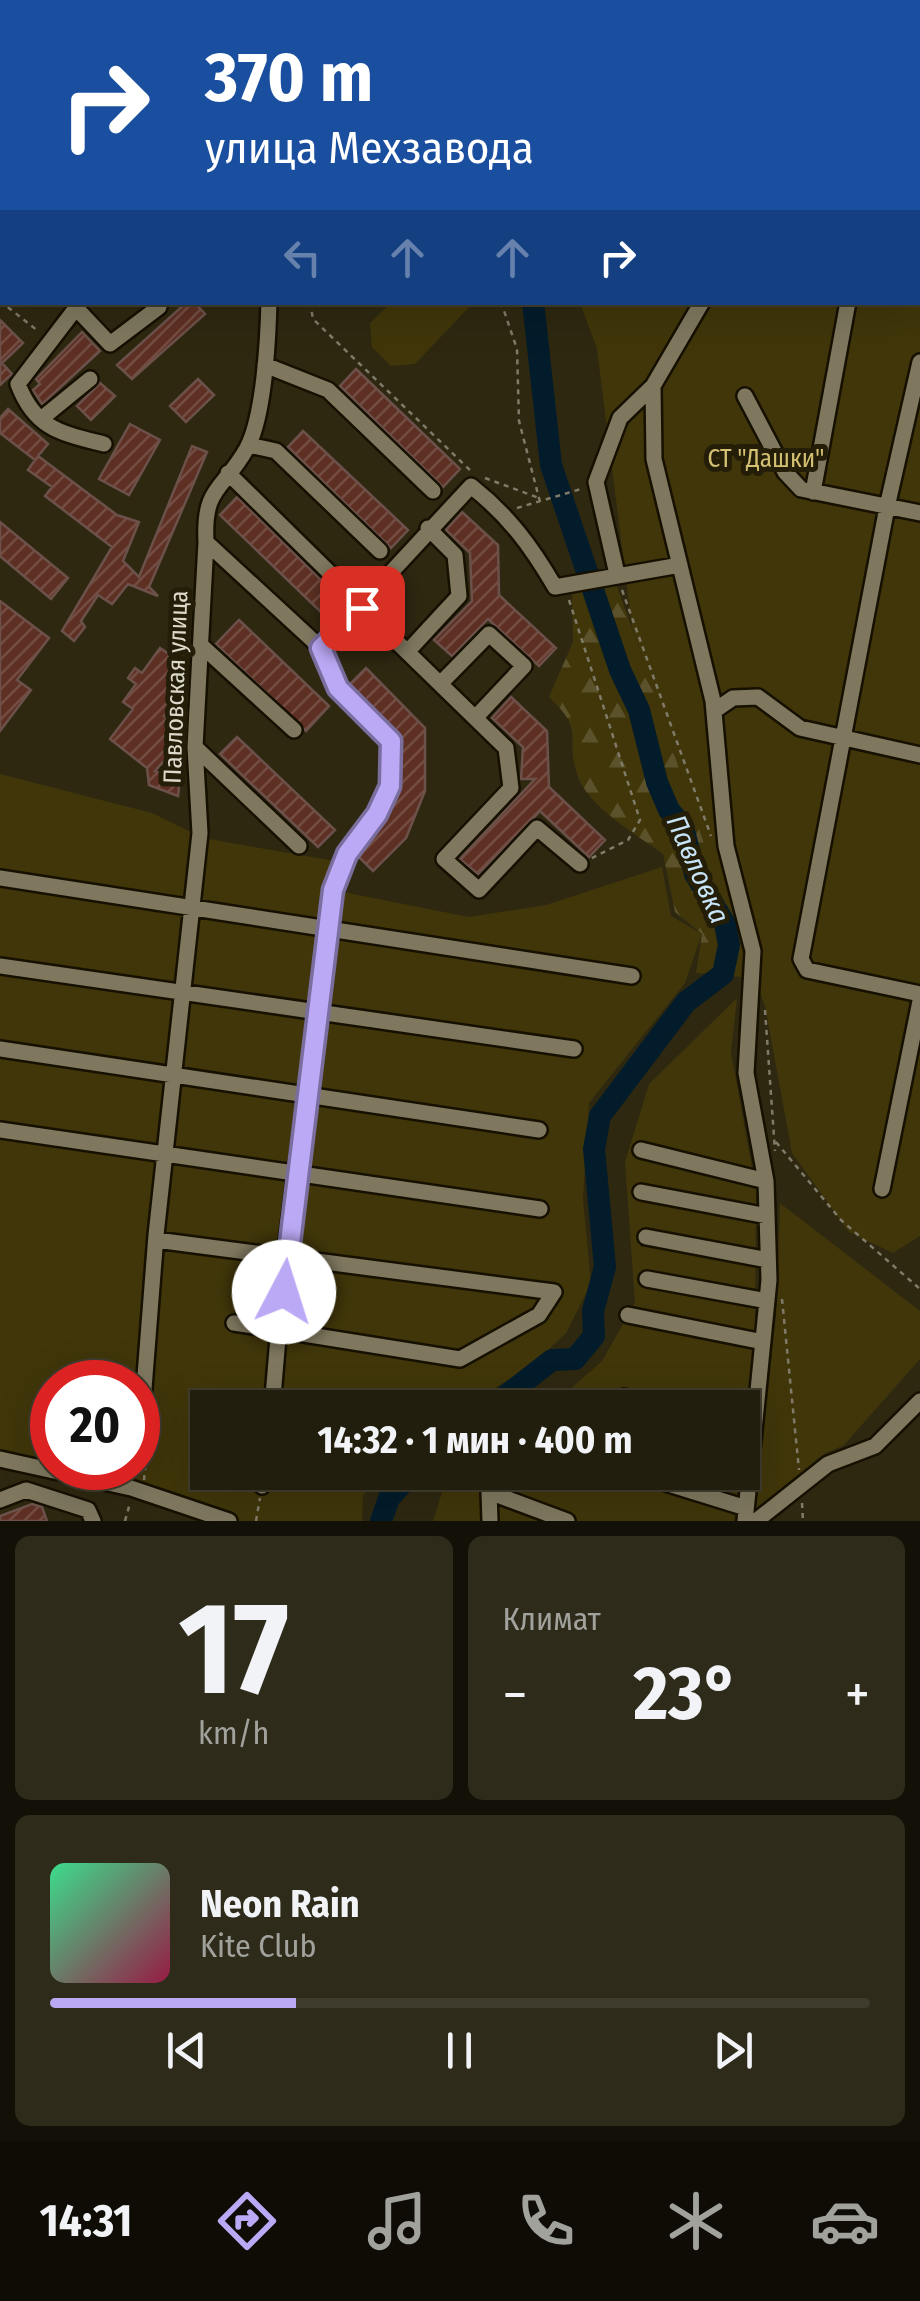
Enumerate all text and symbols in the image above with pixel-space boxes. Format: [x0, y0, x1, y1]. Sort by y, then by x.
text: 370 m [205, 36, 373, 120]
icon: right [40, 40, 170, 170]
text: улица Мехзавода [205, 121, 534, 175]
icon: left [275, 230, 330, 285]
icon: ahead [380, 230, 435, 285]
icon: ahead [485, 230, 540, 285]
icon: right [590, 230, 645, 285]
park label: СТ "Дашки" [707, 444, 825, 474]
pin [320, 566, 405, 651]
icon: arrive [335, 581, 390, 636]
street label: Павловская улица [158, 590, 194, 784]
water label: Павловка [659, 810, 737, 928]
position arrow [232, 1240, 336, 1344]
speed limit sign: 20 [30, 1360, 160, 1490]
text: 14:32 · 1 мин · 400 m [318, 1417, 632, 1463]
text: 17 [179, 1571, 289, 1727]
text: Климат [503, 1600, 601, 1638]
text: 23° [633, 1649, 739, 1739]
text: − [503, 1662, 527, 1728]
text: + [845, 1662, 870, 1728]
text: km/h [198, 1714, 269, 1752]
text: Neon Rain [200, 1881, 360, 1927]
text: Kite Club [200, 1927, 316, 1965]
icon: previous [159, 2023, 214, 2078]
icon: pause [432, 2023, 487, 2078]
icon: next [706, 2023, 761, 2078]
icon: directions [212, 2186, 282, 2256]
icon: music [362, 2186, 432, 2256]
icon: phone [511, 2186, 581, 2256]
icon: climate [661, 2186, 731, 2256]
icon: car [810, 2186, 880, 2256]
text: 14:31 [40, 2194, 132, 2248]

